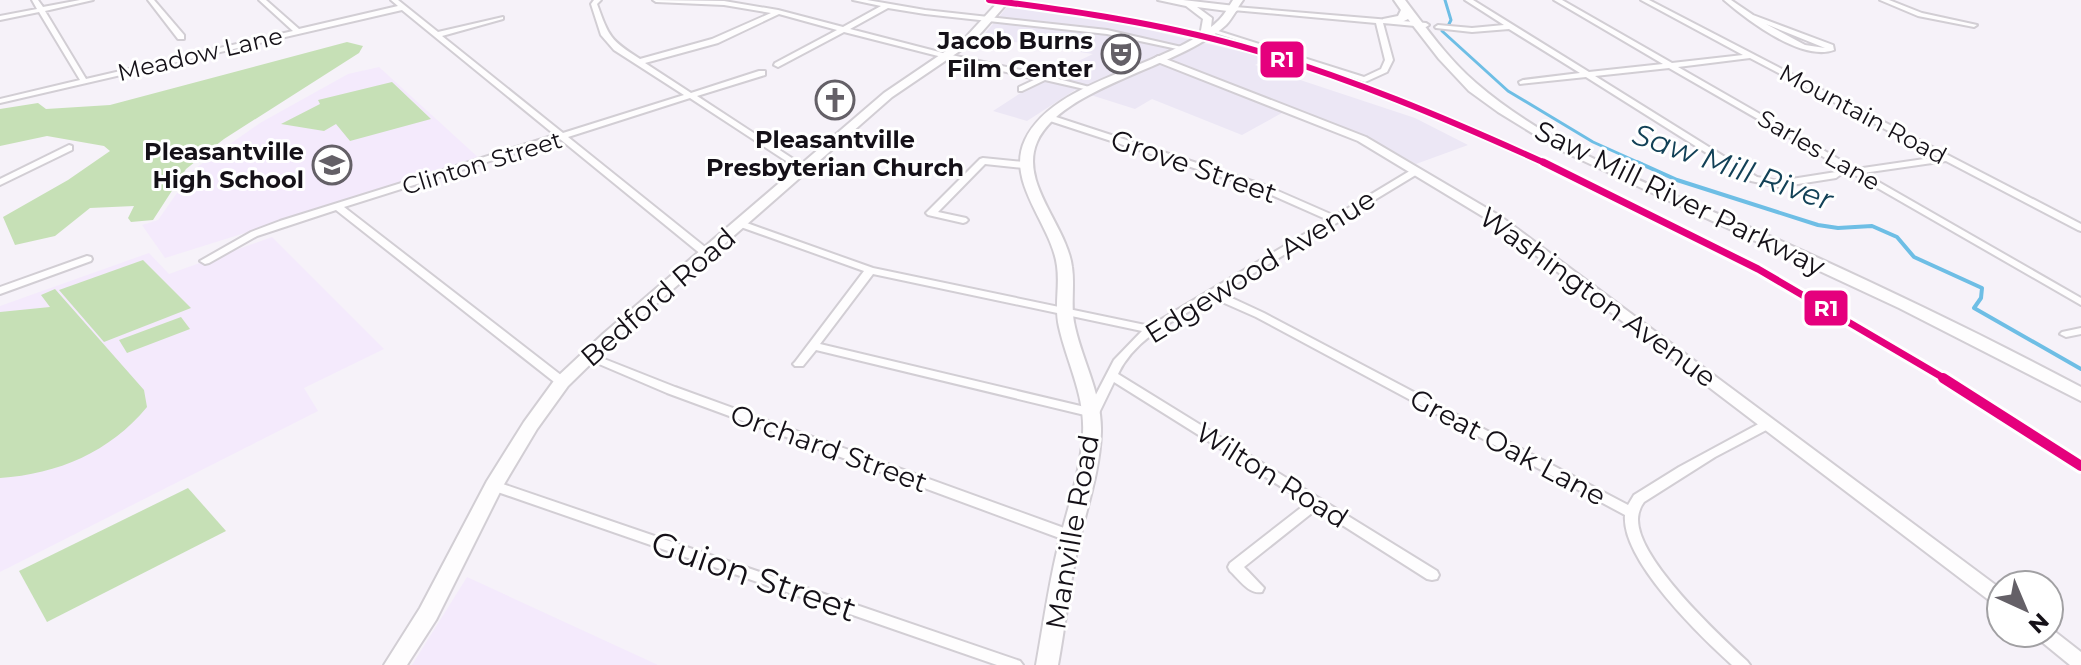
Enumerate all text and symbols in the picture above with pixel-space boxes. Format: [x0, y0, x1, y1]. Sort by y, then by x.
street label: Meadow Lane [115, 21, 285, 87]
place label: Jacob Burns Film Center [937, 26, 1093, 83]
theatre icon: Jacob Burns Film Center [1100, 33, 1142, 75]
line badge: R1 [1259, 40, 1305, 79]
text: R1 [1270, 46, 1294, 73]
street label: Mountain Road [1774, 58, 1952, 170]
church icon: Pleasantville Presbyterian Church [814, 79, 856, 121]
street label: Sarles Lane [1753, 103, 1885, 197]
street label: Saw Mill River Parkway [1529, 113, 1831, 283]
water label: Saw Mill River [1628, 115, 1839, 219]
street label: Grove Street [1107, 122, 1281, 210]
street label: Clinton Street [399, 125, 566, 201]
place label: Pleasantville Presbyterian Church [706, 125, 964, 182]
place label: Pleasantville High School [144, 137, 304, 194]
school or university icon: Pleasantville High School [311, 144, 353, 186]
street label: Edgewood Avenue [1139, 181, 1381, 351]
street label: Washington Avenue [1473, 200, 1723, 394]
street label: Bedford Road [574, 220, 742, 374]
line badge: R1 [1803, 289, 1849, 327]
text: R1 [1814, 295, 1838, 322]
street label: Great Oak Lane [1404, 381, 1612, 513]
street label: Orchard Street [726, 397, 932, 499]
street label: Wilton Road [1190, 415, 1354, 535]
street label: Manville Road [1038, 432, 1106, 632]
street label: Guion Street [646, 521, 862, 631]
north arrow [1985, 569, 2065, 649]
text: N [2023, 607, 2054, 639]

